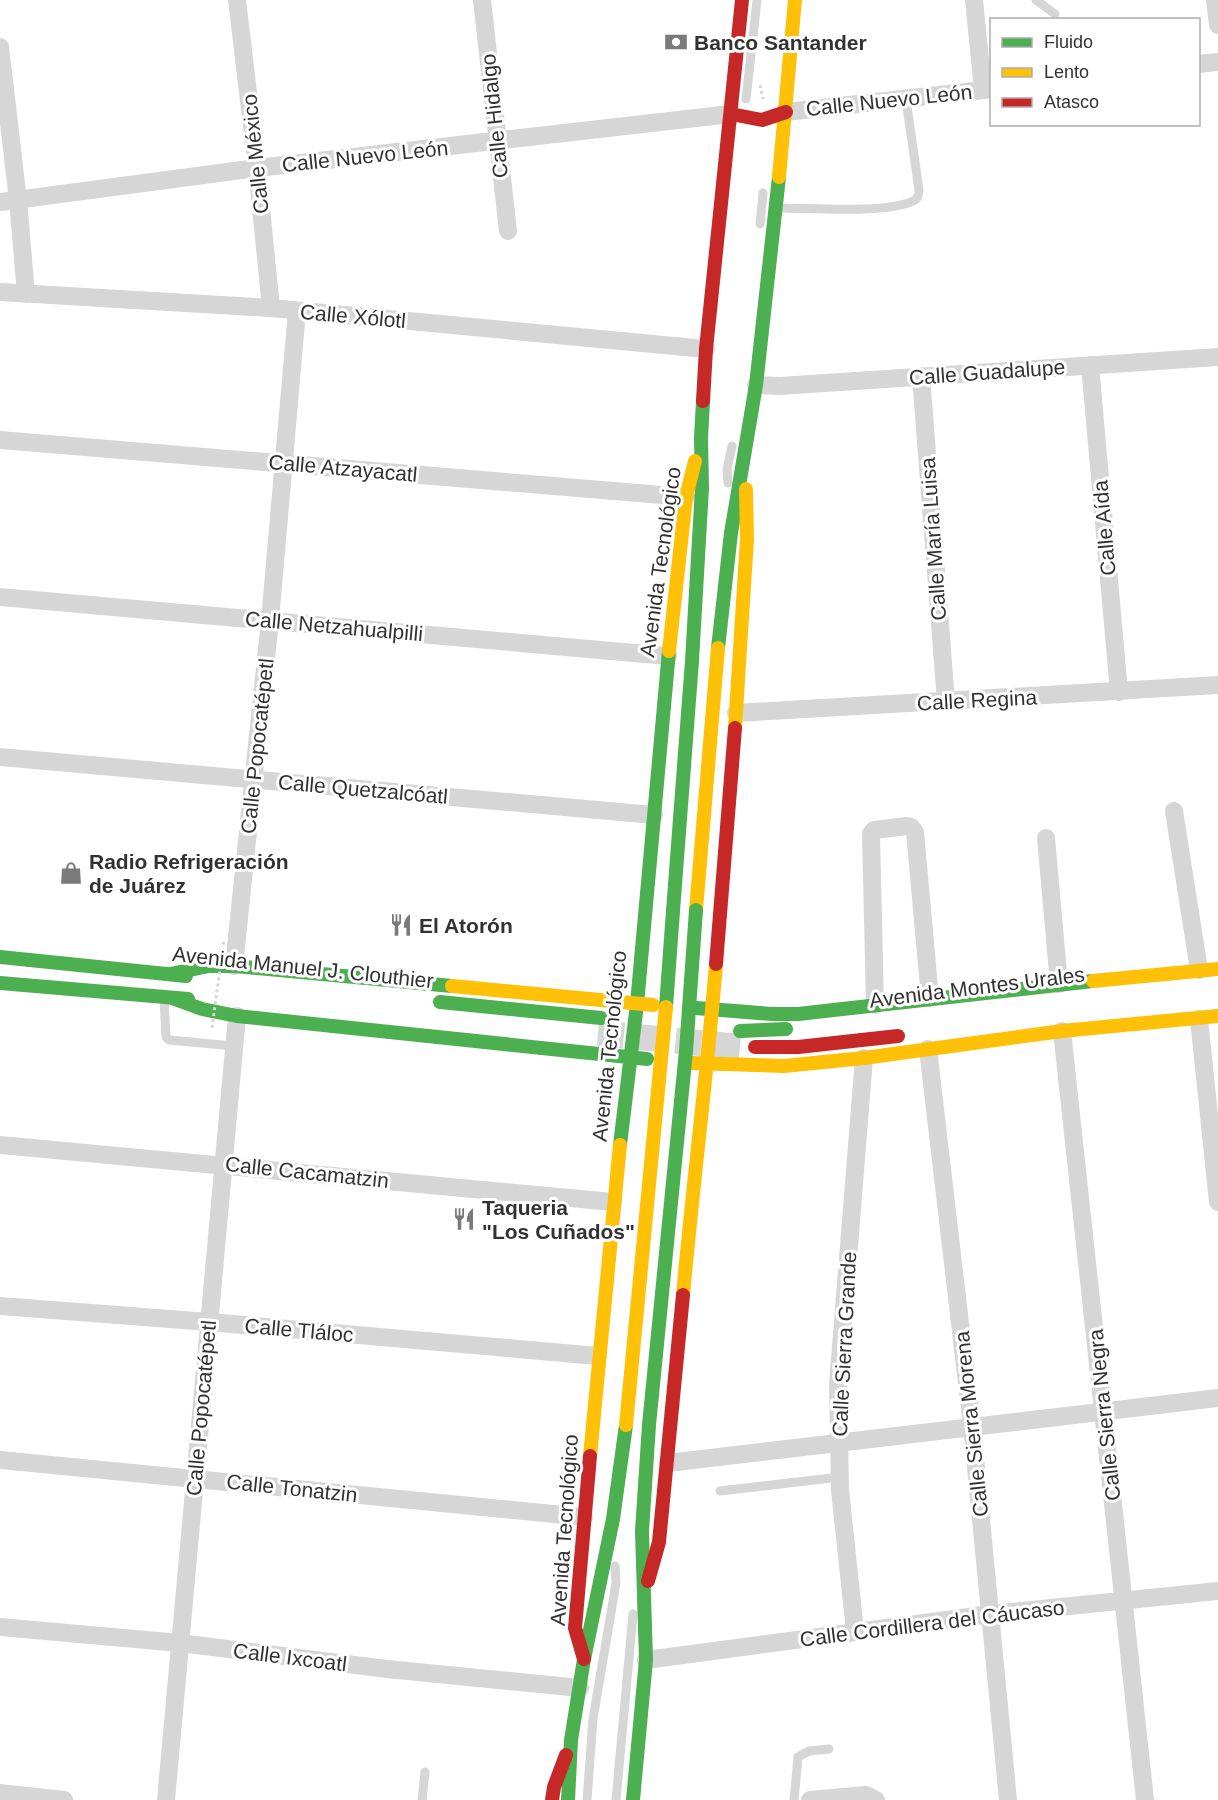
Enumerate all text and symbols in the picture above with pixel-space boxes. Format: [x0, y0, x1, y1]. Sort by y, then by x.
legend [990, 18, 1200, 126]
bank icon: Banco Santander [663, 29, 689, 55]
place label: Banco Santander [694, 31, 867, 54]
text: Fluido [1044, 32, 1093, 52]
street label: Calle Hidalgo [476, 53, 512, 179]
text: Lento [1044, 62, 1089, 82]
street label: Calle Nuevo León [805, 80, 973, 120]
text: Atasco [1044, 92, 1099, 112]
street label: Calle México [237, 93, 273, 215]
street label: Calle Nuevo León [281, 136, 449, 176]
street label: Calle Xólotl [299, 300, 407, 332]
street label: Calle Guadalupe [908, 355, 1066, 389]
street label: Calle Atzayacatl [268, 450, 418, 486]
street label: Calle María Luisa [916, 456, 950, 621]
street label: Avenida Tecnológico [635, 465, 685, 659]
street label: Calle Aída [1088, 479, 1120, 577]
street label: Calle Netzahualpilli [244, 607, 424, 645]
street label: Calle Popocatépetl [236, 657, 278, 835]
street label: Calle Regina [916, 685, 1038, 715]
street label: Calle Quetzalcóatl [277, 770, 449, 808]
place label: Radio Refrigeración de Juárez [89, 850, 289, 897]
shop icon: Radio Refrigeración de Juárez [58, 860, 84, 886]
restaurant icon: El Atorón [388, 912, 414, 938]
place label: El Atorón [419, 914, 513, 937]
street label: Avenida Manuel J. Clouthier [171, 942, 435, 992]
street label: Avenida Tecnológico [588, 949, 630, 1143]
street label: Avenida Montes Urales [868, 962, 1086, 1012]
street label: Calle Cacamatzin [224, 1152, 390, 1192]
place label: Taqueria "Los Cuñados" [482, 1196, 635, 1243]
restaurant icon: Taqueria "Los Cuñados" [451, 1206, 477, 1232]
street label: Calle Sierra Grande [828, 1251, 860, 1437]
street label: Calle Tláloc [244, 1314, 354, 1346]
street label: Calle Popocatépetl [182, 1319, 220, 1497]
street label: Calle Sierra Negra [1084, 1328, 1124, 1502]
street label: Calle Sierra Morena [950, 1330, 992, 1518]
street label: Avenida Tecnológico [546, 1433, 582, 1627]
street label: Calle Tonatzin [225, 1470, 359, 1506]
street label: Calle Cordillera del Cáucaso [799, 1595, 1065, 1651]
street label: Calle Ixcoatl [232, 1639, 348, 1675]

